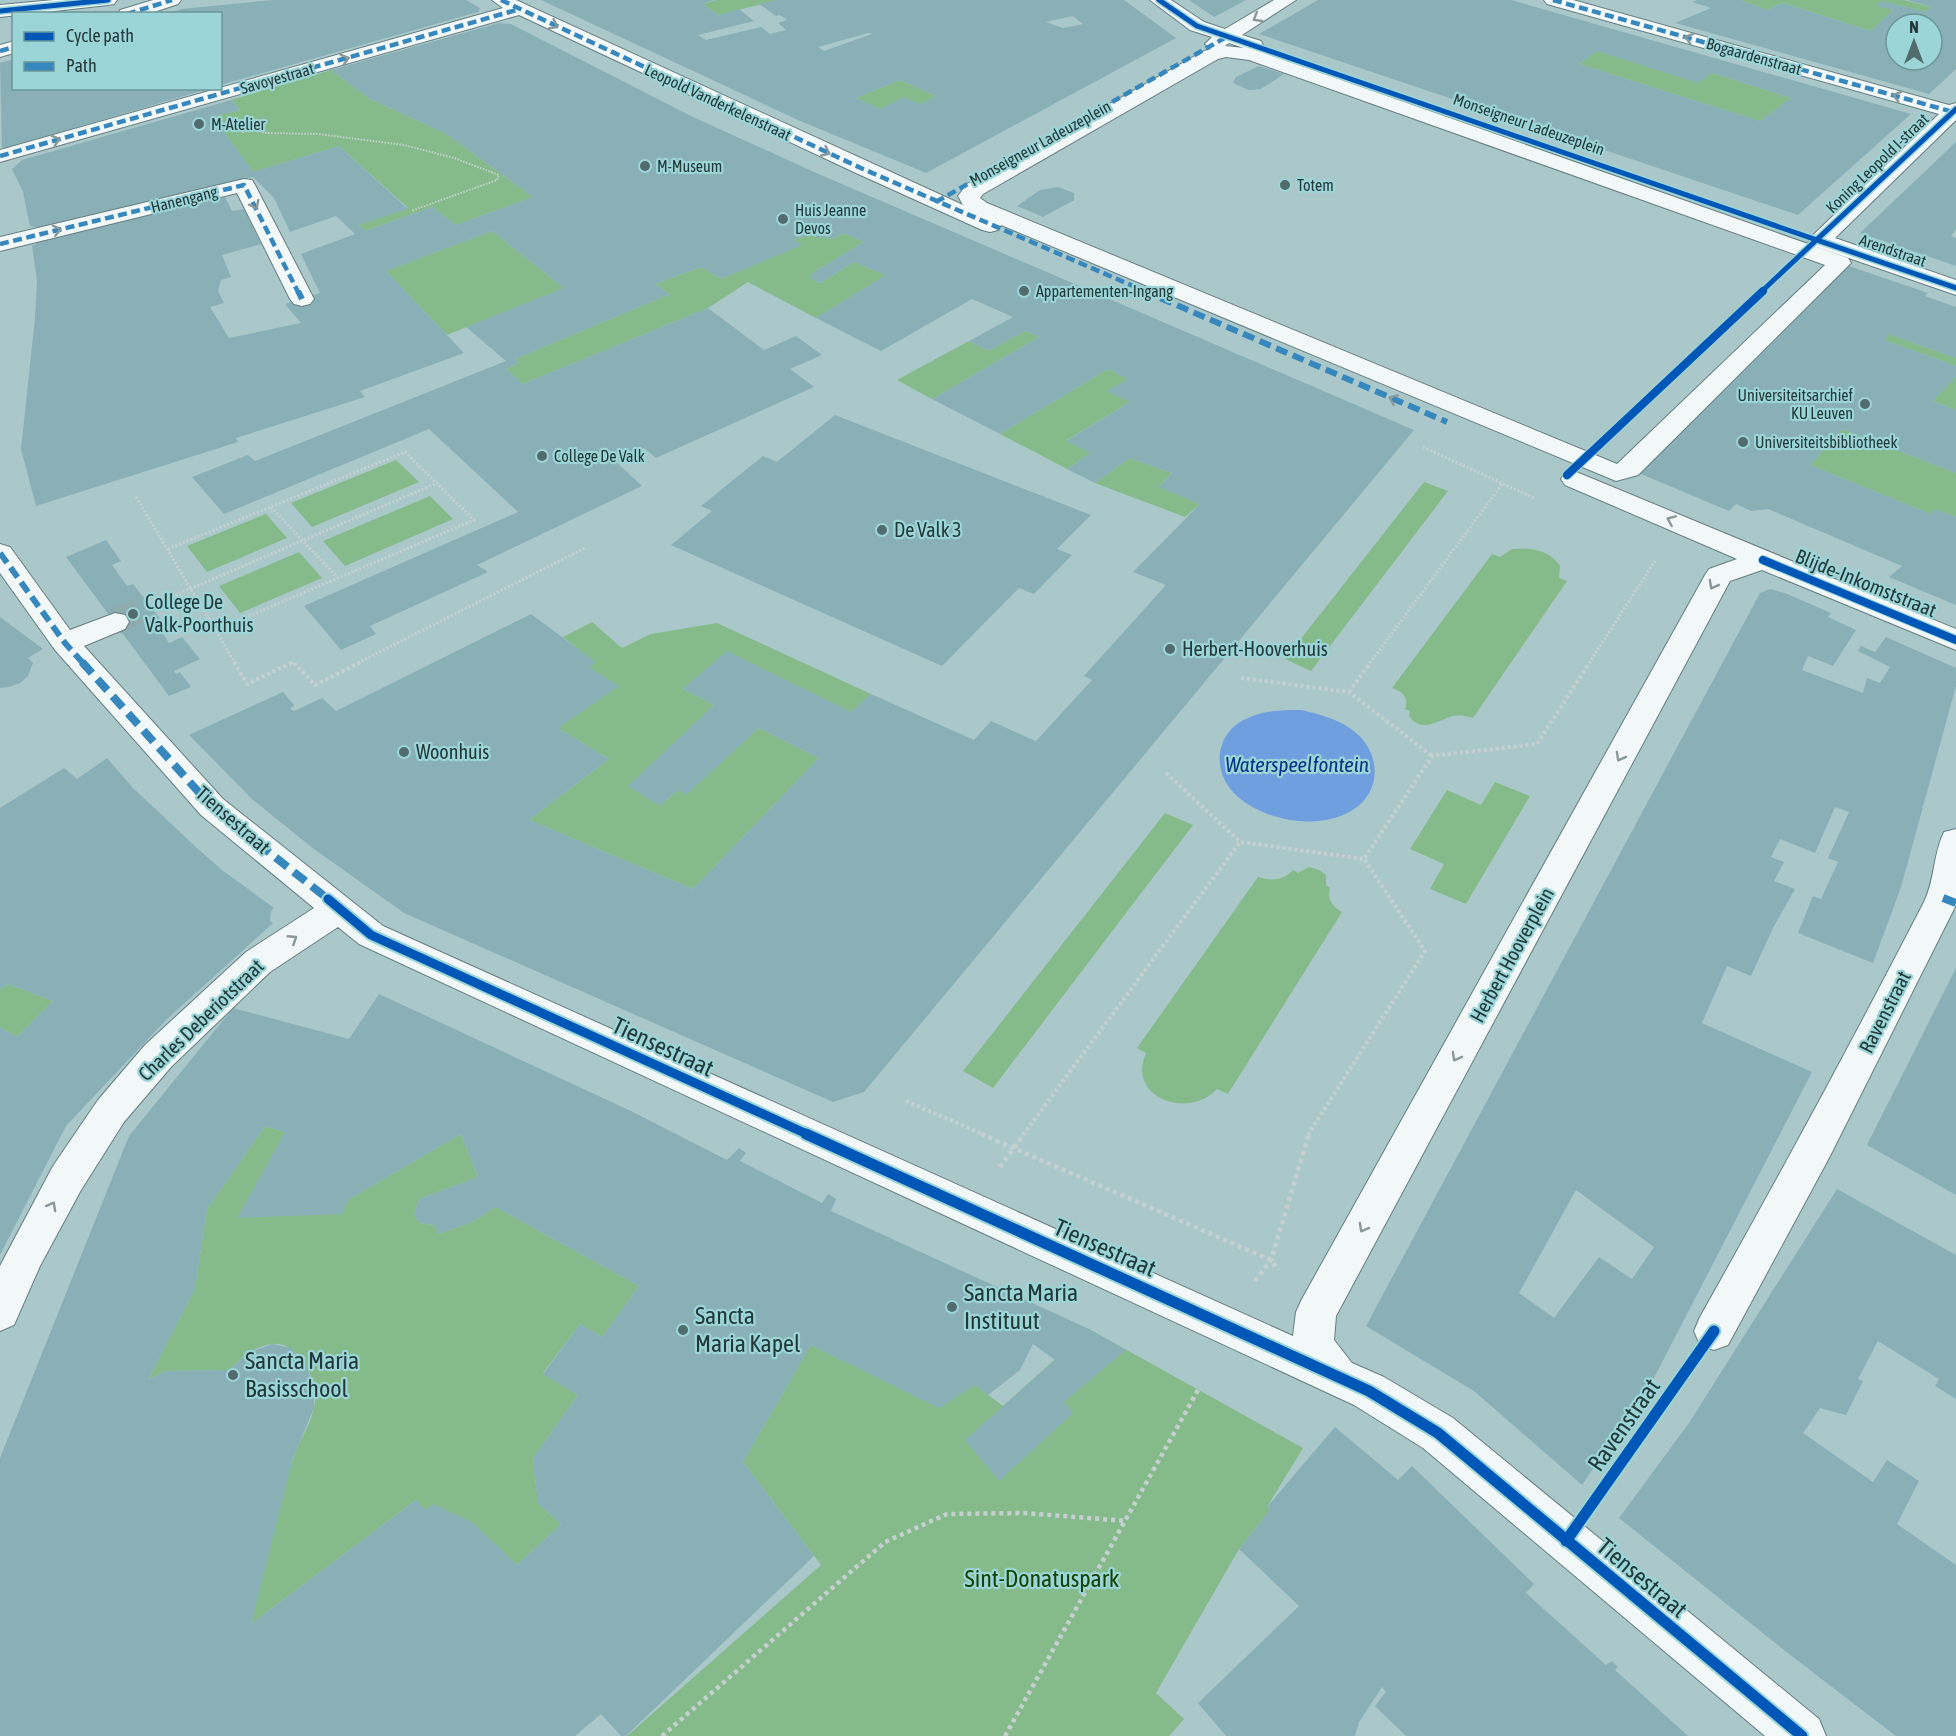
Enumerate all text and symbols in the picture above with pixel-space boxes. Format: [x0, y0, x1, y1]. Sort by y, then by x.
one-way arrow [1253, 10, 1263, 22]
legend [12, 12, 222, 90]
north arrow [1884, 12, 1944, 72]
one-way arrow [548, 18, 559, 30]
text: N [1909, 18, 1919, 36]
text: Cycle path [66, 25, 134, 46]
one-way arrow [1684, 33, 1695, 45]
street label: Bogaardenstraat [1704, 34, 1804, 79]
one-way arrow [340, 53, 350, 66]
text: Path [66, 55, 97, 76]
street label: Savoyestraat [238, 59, 317, 98]
street label: Leopold Vanderkelenstraat [642, 60, 794, 145]
street label: Monseigneur Ladeuzeplein [1451, 90, 1607, 159]
one-way arrow [1892, 91, 1903, 103]
street label: Monseigneur Ladeuzeplein [966, 97, 1114, 190]
street label: Koning Leopold I-straat [1822, 109, 1933, 217]
place label: M-Atelier [211, 115, 265, 133]
marker: M-Atelier [192, 117, 206, 131]
one-way arrow [50, 135, 61, 147]
one-way arrow [820, 144, 831, 156]
place label: M-Museum [657, 157, 722, 175]
marker: M-Museum [638, 159, 652, 173]
place label: Totem [1297, 176, 1334, 194]
marker: Totem [1278, 178, 1292, 192]
street label: Hanengang [149, 182, 220, 217]
one-way arrow [247, 199, 259, 210]
place label: Huis Jeanne Devos [795, 201, 866, 237]
marker: Huis Jeanne Devos [776, 212, 790, 226]
one-way arrow [52, 224, 62, 237]
street label: Arendstraat [1857, 230, 1929, 270]
place label: Appartementen-Ingang [1036, 282, 1173, 301]
marker: Appartementen-Ingang [1017, 284, 1031, 298]
place label: Universiteitsarchief KU Leuven [1738, 386, 1854, 422]
one-way arrow [1388, 394, 1399, 406]
marker: Universiteitsarchief KU Leuven [1858, 397, 1872, 411]
place label: Universiteitsbibliotheek [1755, 433, 1897, 451]
marker: Universiteitsbibliotheek [1736, 435, 1750, 449]
place label: College De Valk [554, 447, 645, 466]
marker: College De Valk [535, 449, 549, 463]
one-way arrow [1666, 515, 1677, 527]
place label: De Valk 3 [894, 518, 962, 541]
marker: De Valk 3 [875, 523, 889, 537]
street label: Blijde-Inkomststraat [1792, 544, 1940, 621]
one-way arrow [1709, 579, 1720, 590]
place label: College De Valk-Poorthuis [145, 590, 253, 636]
marker: College De Valk-Poorthuis [126, 607, 140, 621]
place label: Herbert-Hooverhuis [1182, 637, 1328, 660]
marker: Herbert-Hooverhuis [1163, 642, 1177, 656]
place label: Woonhuis [416, 740, 489, 763]
marker: Woonhuis [397, 745, 411, 759]
one-way arrow [1616, 750, 1627, 761]
water label: Waterspeelfontein [1225, 752, 1369, 776]
street label: Tiensestraat [192, 781, 275, 858]
street label: Herbert Hooverplein [1465, 883, 1558, 1026]
one-way arrow [286, 935, 297, 946]
street label: Charles Deberiotstraat [133, 954, 268, 1085]
street label: Ravenstraat [1854, 967, 1915, 1057]
street label: Tiensestraat [608, 1011, 718, 1082]
one-way arrow [1452, 1051, 1463, 1061]
one-way arrow [45, 1201, 56, 1212]
street label: Tiensestraat [1050, 1213, 1160, 1282]
one-way arrow [1359, 1222, 1370, 1232]
place label: Sancta Maria Instituut [964, 1279, 1078, 1334]
marker: Sancta Maria Instituut [945, 1300, 959, 1314]
place label: Sancta Maria Kapel [695, 1302, 801, 1357]
marker: Sancta Maria Kapel [676, 1323, 690, 1337]
place label: Sancta Maria Basisschool [245, 1347, 359, 1402]
marker: Sancta Maria Basisschool [226, 1368, 240, 1382]
street label: Ravenstraat [1582, 1373, 1665, 1476]
street label: Tiensestraat [1592, 1532, 1693, 1623]
park label: Sint-Donatuspark [965, 1565, 1120, 1592]

